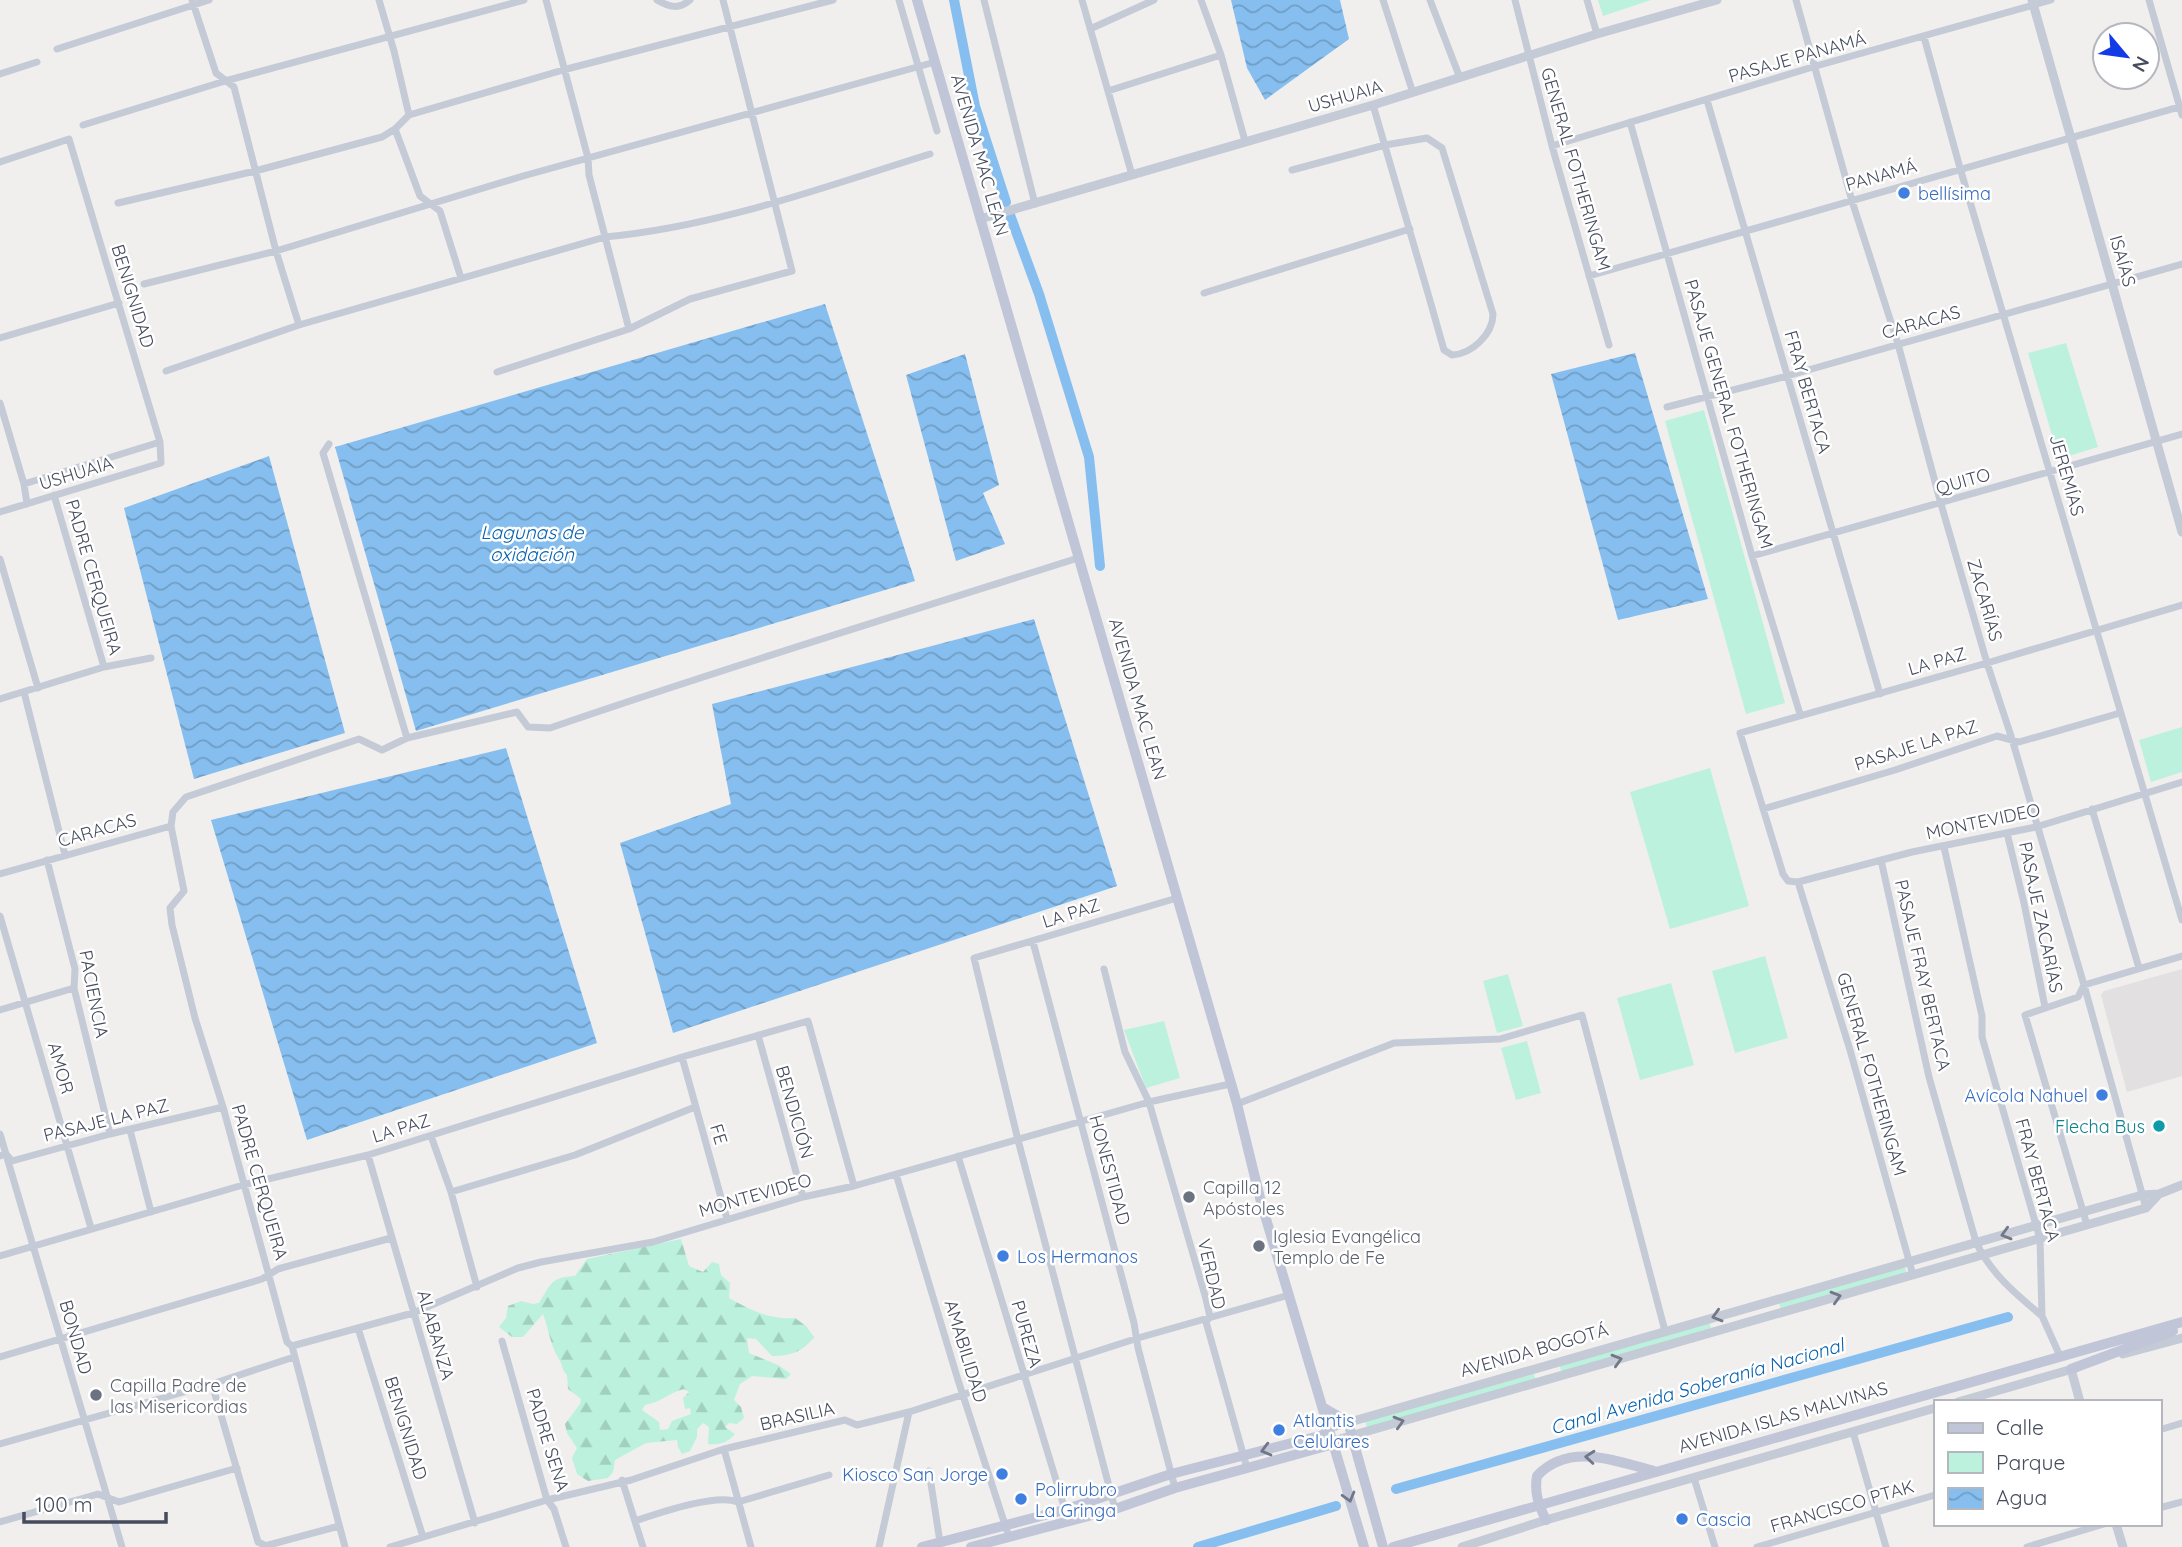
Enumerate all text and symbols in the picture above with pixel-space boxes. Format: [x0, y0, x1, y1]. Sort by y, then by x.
north arrow [2091, 21, 2161, 91]
street label: PASAJE PANAMÁ [1726, 26, 1869, 88]
text: N [2127, 52, 2155, 76]
street label: GENERAL FOTHERINGAM [1536, 65, 1616, 273]
street label: AVENIDA MAC LEAN [946, 72, 1014, 238]
street label: USHUAIA [1305, 74, 1385, 118]
street label: PANAMÁ [1843, 154, 1920, 196]
place label: bellísima [1918, 182, 1991, 205]
marker: bellísima [1896, 185, 1912, 201]
street label: ISAÍAS [2105, 233, 2141, 289]
street label: BENIGNIDAD [106, 241, 160, 351]
street label: PASAJE GENERAL FOTHERINGAM [1679, 277, 1779, 551]
street label: CARACAS [1879, 300, 1963, 344]
street label: FRAY BERTACA [1779, 328, 1837, 456]
street label: JEREMÍAS [2044, 431, 2090, 519]
street label: USHUAIA [36, 451, 116, 495]
street label: QUITO [1933, 462, 1993, 500]
street label: PADRE CERQUEIRA [61, 497, 127, 658]
water label: Lagunas de oxidación [481, 520, 585, 566]
street label: ZACARÍAS [1962, 556, 2008, 644]
street label: AVENIDA MAC LEAN [1104, 616, 1172, 782]
street label: LA PAZ [1905, 642, 1969, 680]
street label: PASAJE LA PAZ [1851, 714, 1981, 776]
street label: MONTEVIDEO [1924, 798, 2042, 844]
street label: CARACAS [55, 808, 139, 852]
street label: PASAJE ZACARÍAS [2014, 839, 2068, 995]
street label: PASAJE FRAY BERTACA [1890, 877, 1956, 1073]
street label: LA PAZ [1039, 893, 1103, 933]
street label: PACIENCIA [74, 948, 114, 1040]
street label: GENERAL FOTHERINGAM [1832, 970, 1912, 1178]
street label: AMOR [43, 1040, 79, 1096]
street label: BENDICIÓN [771, 1063, 819, 1161]
place label: Avícola Nahuel [1965, 1084, 2088, 1107]
marker: Avícola Nahuel [2094, 1087, 2110, 1103]
street label: PASAJE LA PAZ [41, 1093, 171, 1147]
street label: PADRE CERQUEIRA [227, 1102, 293, 1263]
street label: LA PAZ [369, 1108, 433, 1148]
street label: HONESTIDAD [1084, 1112, 1136, 1228]
place label: Flecha Bus [2055, 1115, 2145, 1138]
street label: FRAY BERTACA [2010, 1116, 2066, 1245]
marker: Flecha Bus [2151, 1118, 2167, 1134]
street label: FE [705, 1121, 733, 1147]
street label: MONTEVIDEO [696, 1168, 814, 1222]
place label: Capilla 12 Apóstoles [1203, 1176, 1284, 1220]
marker: Capilla 12 Apóstoles [1181, 1189, 1197, 1205]
place label: Iglesia Evangélica Templo de Fe [1273, 1225, 1421, 1269]
one-way arrow [2000, 1225, 2012, 1240]
street label: VERDAD [1193, 1236, 1231, 1312]
marker: Iglesia Evangélica Templo de Fe [1251, 1238, 1267, 1254]
place label: Los Hermanos [1017, 1245, 1138, 1268]
marker: Los Hermanos [995, 1248, 1011, 1264]
street label: ALABANZA [412, 1287, 460, 1383]
one-way arrow [1830, 1291, 1842, 1306]
street label: BONDAD [54, 1297, 98, 1377]
street label: AMABILIDAD [940, 1297, 992, 1405]
street label: PUREZA [1006, 1298, 1048, 1371]
one-way arrow [1711, 1308, 1723, 1322]
street label: AVENIDA BOGOTÁ [1457, 1318, 1611, 1382]
water label: Canal Avenida Soberanía Nacional [1548, 1332, 1849, 1439]
one-way arrow [1611, 1353, 1623, 1368]
street label: BENIGNIDAD [379, 1373, 433, 1483]
place label: Capilla Padre de las Misericordias [110, 1374, 247, 1418]
street label: AVENIDA ISLAS MALVINAS [1676, 1376, 1890, 1458]
street label: PADRE SENA [521, 1386, 575, 1495]
marker: Capilla Padre de las Misericordias [88, 1387, 104, 1403]
street label: BRASILIA [758, 1396, 837, 1436]
legend [1934, 1400, 2161, 1526]
place label: Atlantis Celulares [1293, 1409, 1369, 1453]
text: Calle [1996, 1414, 2044, 1440]
one-way arrow [1392, 1416, 1404, 1431]
marker: Atlantis Celulares [1271, 1422, 1287, 1438]
one-way arrow [1260, 1442, 1272, 1456]
text: Parque [1996, 1449, 2065, 1475]
one-way arrow [1584, 1450, 1595, 1465]
place label: Kiosco San Jorge [842, 1463, 988, 1486]
marker: Kiosco San Jorge [994, 1466, 1010, 1482]
street label: FRANCISCO PTAK [1768, 1475, 1916, 1537]
place label: Polirrubro La Gringa [1035, 1478, 1117, 1522]
scale bar [24, 1480, 166, 1524]
text: Agua [1996, 1484, 2047, 1510]
one-way arrow [1341, 1490, 1355, 1502]
text: 100 m [35, 1491, 93, 1517]
marker: Polirrubro La Gringa [1013, 1491, 1029, 1507]
place label: Cascia [1696, 1508, 1751, 1531]
marker: Cascia [1674, 1511, 1690, 1527]

